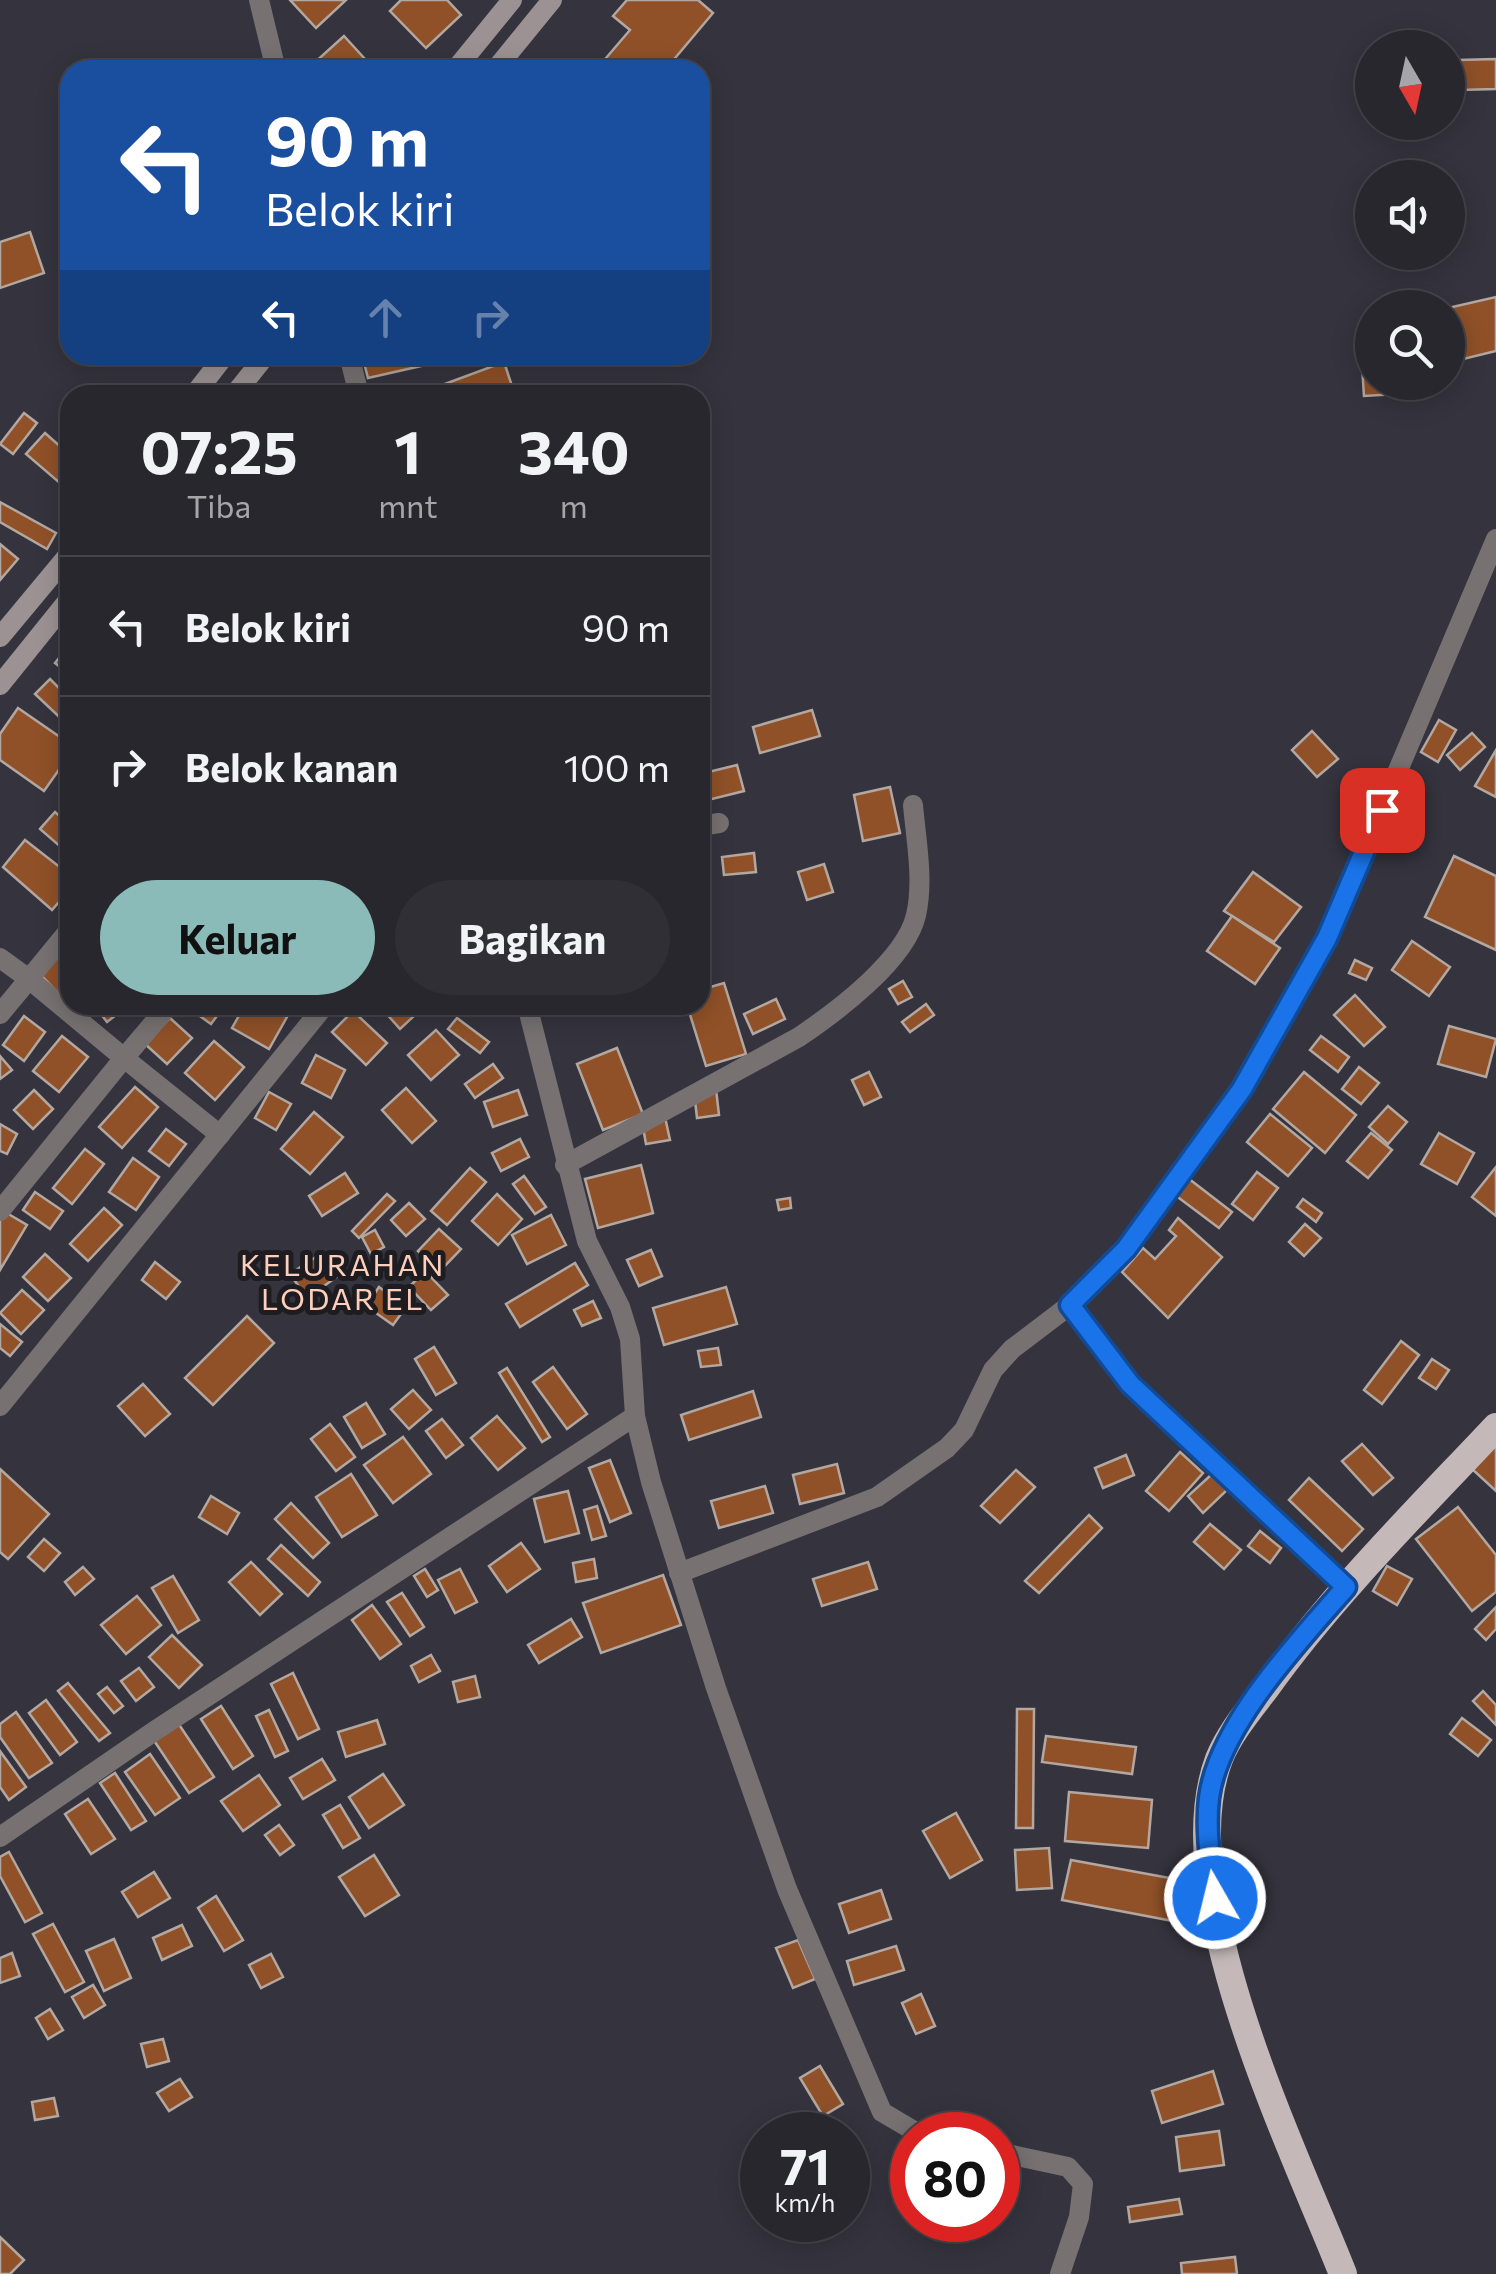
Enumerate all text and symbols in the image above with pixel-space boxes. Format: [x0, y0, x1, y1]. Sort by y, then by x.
north arrow [1355, 30, 1465, 140]
map controls [1355, 30, 1465, 400]
text: 90 m [265, 95, 429, 180]
icon: left [100, 100, 230, 230]
button: sound [1355, 160, 1465, 270]
text: Belok kiri [265, 180, 455, 235]
icon: left [253, 290, 308, 345]
icon: ahead [358, 290, 413, 345]
icon: right [463, 290, 518, 345]
button: search [1355, 290, 1465, 400]
text: 07:25 [140, 413, 298, 486]
text: 1 [394, 413, 421, 486]
text: 340 [518, 413, 630, 486]
text: Tiba [187, 485, 251, 525]
text: mnt [378, 485, 438, 525]
text: m [560, 485, 588, 525]
icon: left [100, 599, 155, 654]
text: Belok kiri [185, 603, 351, 650]
text: 90 m [582, 603, 670, 650]
icon: right [100, 739, 155, 794]
text: Belok kanan [185, 743, 398, 790]
text: 100 m [564, 743, 670, 790]
pin [1340, 768, 1425, 853]
icon: arrive [1355, 783, 1410, 838]
button: Keluar [100, 880, 375, 995]
button: Bagikan [395, 880, 670, 995]
district label: KELURAHAN LODAR EL [240, 1245, 446, 1316]
position arrow [1163, 1846, 1267, 1950]
speed limit sign: 80 [890, 2112, 1020, 2242]
text: 71 [780, 2134, 830, 2195]
text: km/h [775, 2187, 835, 2217]

